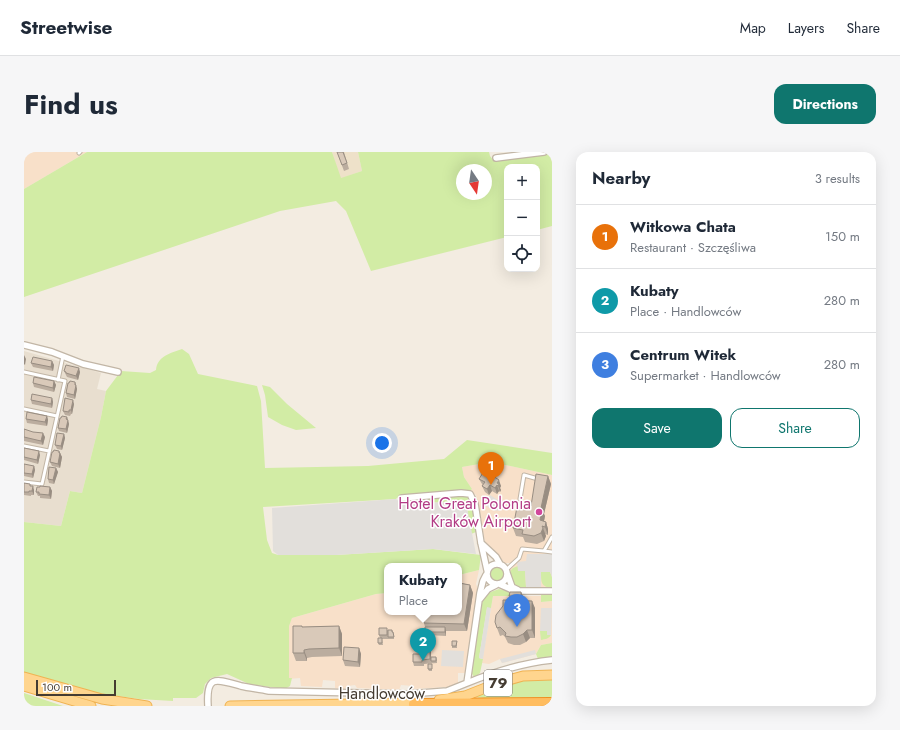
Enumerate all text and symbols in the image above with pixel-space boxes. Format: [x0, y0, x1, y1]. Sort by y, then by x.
text: Streetwise [20, 14, 113, 41]
text: Map [740, 18, 766, 38]
text: Layers [788, 18, 824, 38]
text: Share [846, 18, 880, 38]
text: Find us [24, 84, 118, 125]
button: Directions [774, 84, 876, 124]
north arrow [456, 164, 492, 200]
map controls [504, 164, 540, 272]
button: + [504, 164, 540, 200]
text: Nearby [592, 166, 650, 190]
text: 3 results [815, 169, 860, 188]
button: − [504, 200, 540, 236]
text: Witkowa Chata [630, 216, 736, 238]
text: 1 [602, 227, 608, 246]
text: 150 m [825, 227, 860, 246]
button: locate [504, 236, 540, 272]
text: Restaurant · Szczęśliwa [630, 238, 756, 257]
text: Kubaty [630, 280, 679, 302]
text: 2 [601, 291, 609, 310]
text: 280 m [824, 291, 860, 310]
text: Place · Handlowców [630, 302, 741, 321]
text: Centrum Witek [630, 344, 736, 366]
text: 3 [601, 355, 609, 374]
text: 280 m [824, 355, 860, 374]
text: Supermarket · Handlowców [630, 366, 781, 385]
button: Save [592, 408, 722, 448]
button: Share [730, 408, 860, 448]
your location [372, 433, 392, 453]
pin: 1 [478, 452, 504, 485]
place label: Hotel Great Polonia Kraków Airport [398, 492, 531, 533]
marker: Hotel Great Polonia Kraków Airport [534, 507, 544, 517]
popup [384, 563, 462, 615]
text: Kubaty [399, 569, 447, 591]
text: Place [399, 591, 428, 610]
pin: 3 [504, 594, 530, 627]
pin: 2 [410, 628, 436, 661]
road number: 79 [484, 670, 512, 696]
scale bar [36, 678, 116, 697]
text: 100 m [42, 679, 72, 695]
street label: Handlowców [339, 682, 425, 705]

